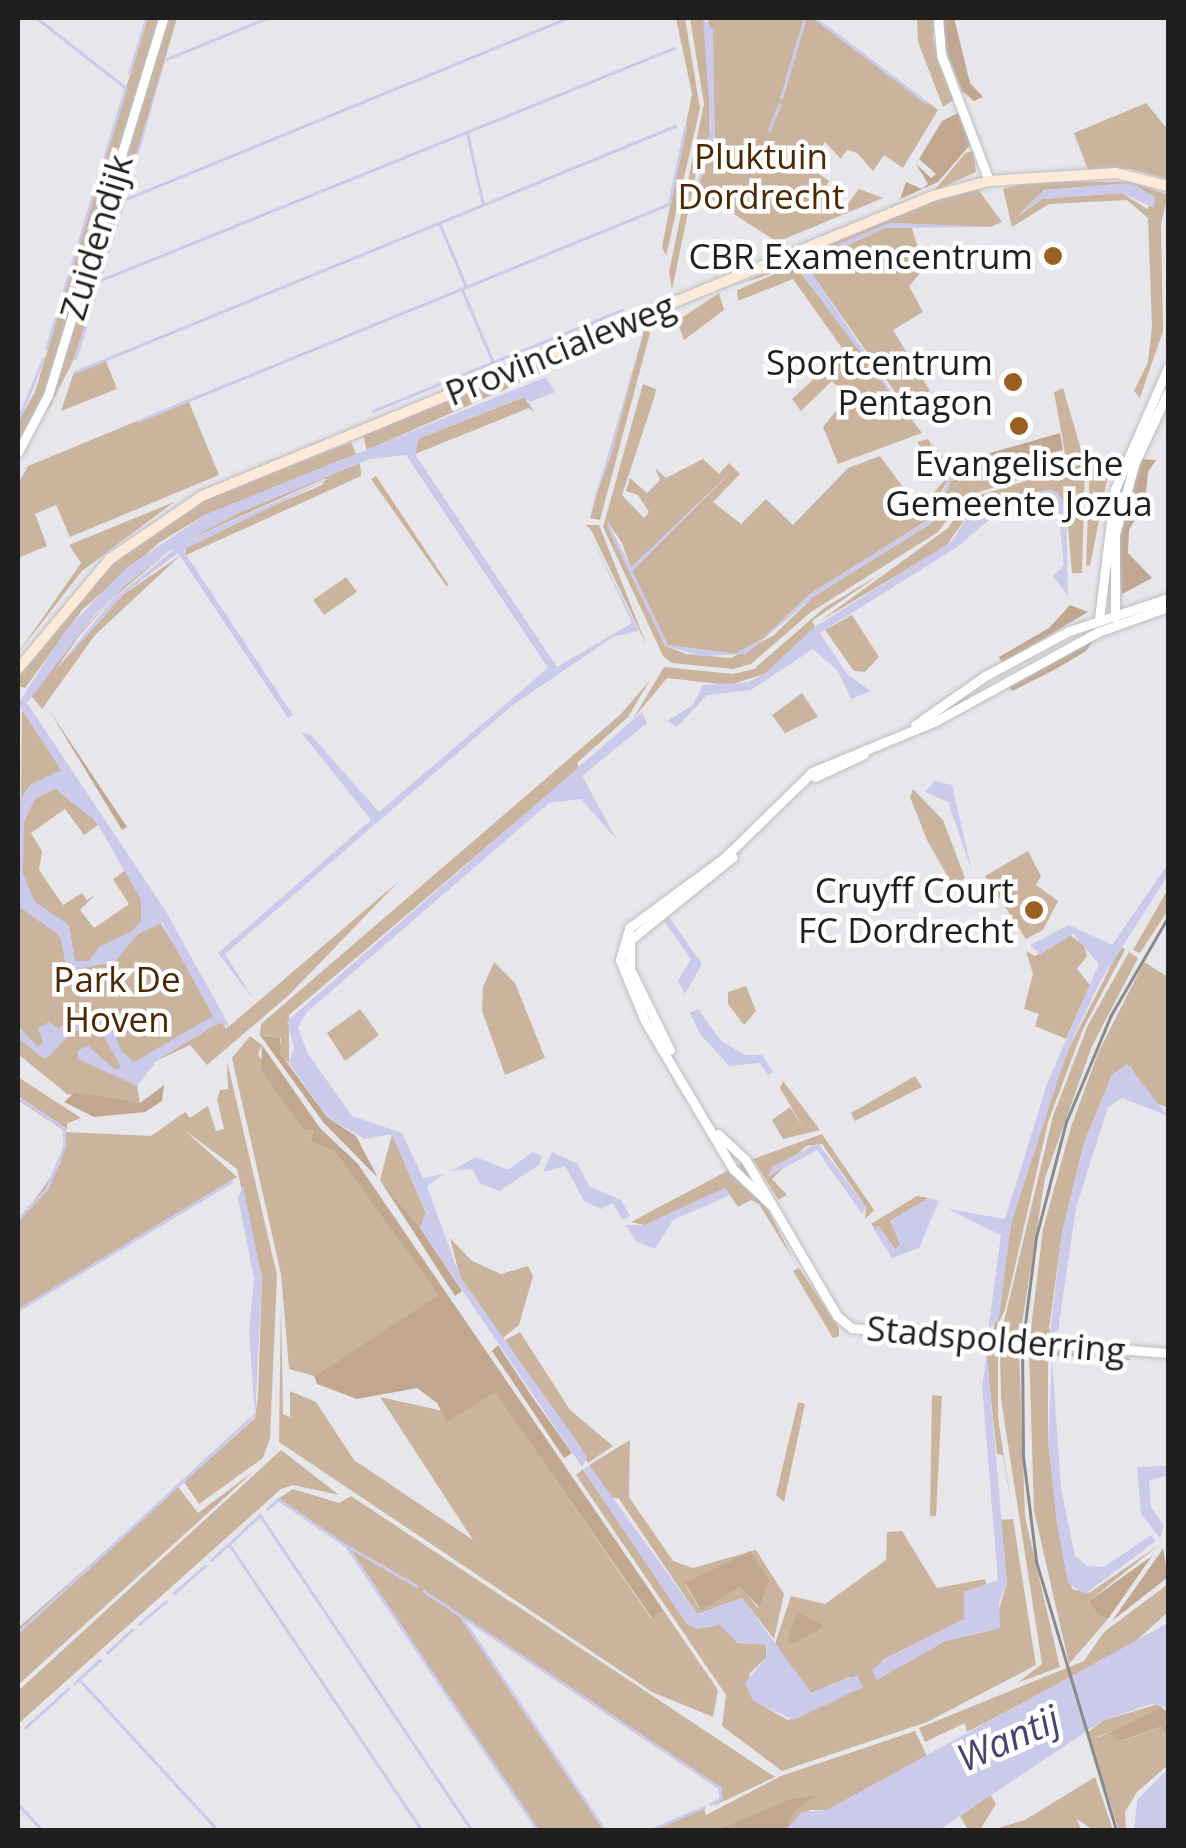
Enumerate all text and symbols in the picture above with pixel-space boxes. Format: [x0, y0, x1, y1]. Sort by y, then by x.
park label: Pluktuin Dordrecht [678, 135, 844, 217]
street label: Zuidendijk [51, 149, 141, 325]
place label: CBR Examencentrum [688, 235, 1033, 277]
marker: CBR Examencentrum [1042, 245, 1064, 267]
street label: Provincialeweg [439, 284, 681, 414]
place label: Sportcentrum Pentagon [766, 341, 993, 423]
marker: Sportcentrum Pentagon [1002, 371, 1024, 393]
marker: Evangelische Gemeente Jozua [1008, 415, 1030, 437]
place label: Evangelische Gemeente Jozua [885, 442, 1153, 524]
place label: Cruyff Court FC Dordrecht [798, 869, 1014, 951]
marker: Cruyff Court FC Dordrecht [1023, 899, 1045, 921]
park label: Park De Hoven [53, 958, 181, 1040]
street label: Stadspolderring [865, 1307, 1127, 1371]
water label: Wantij [950, 1695, 1066, 1781]

